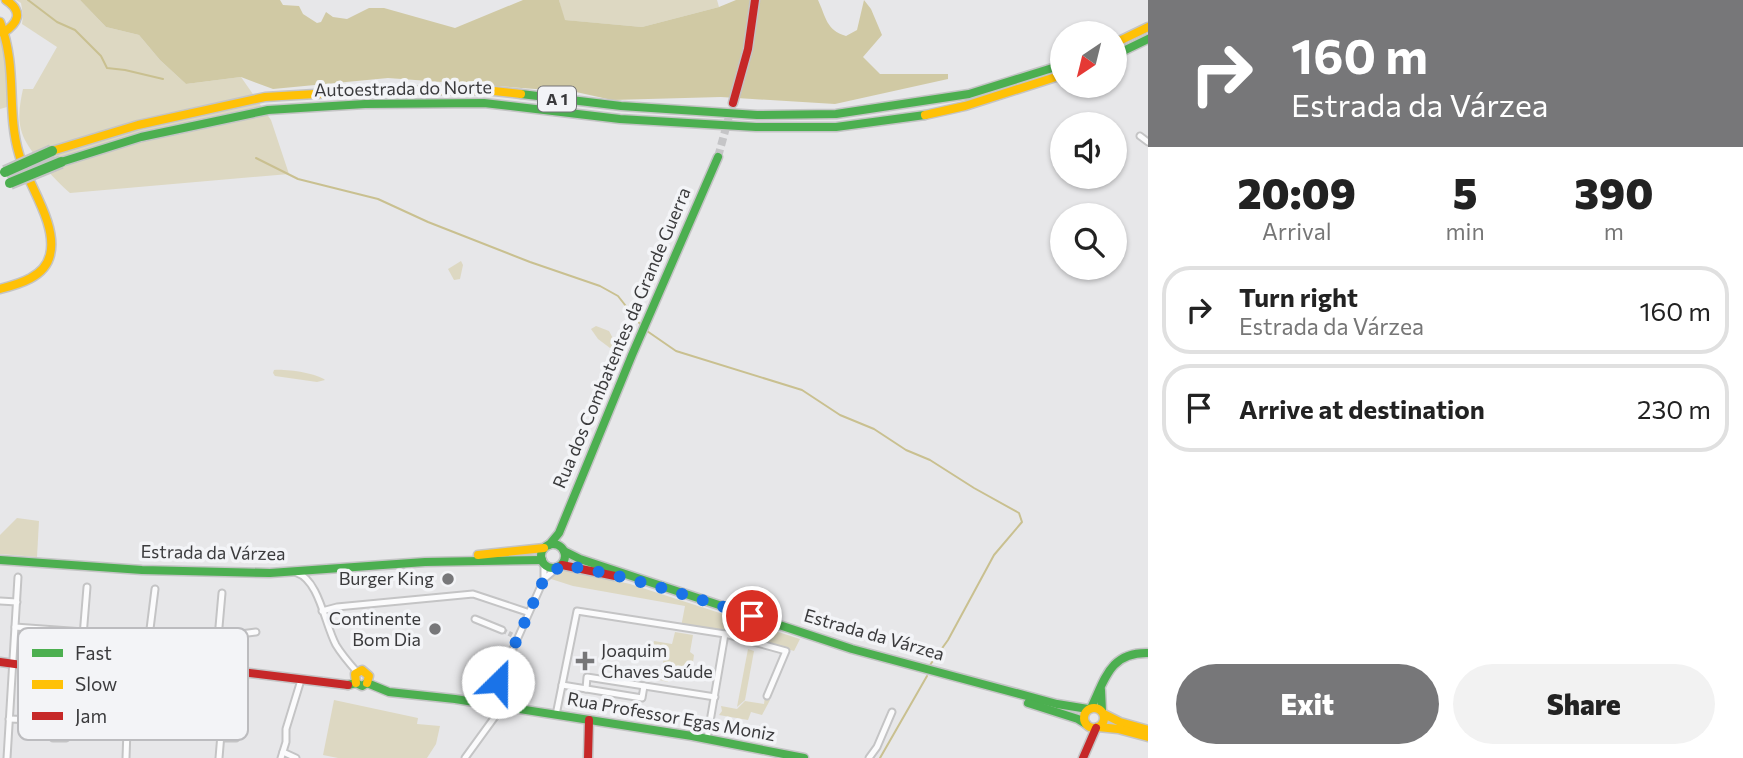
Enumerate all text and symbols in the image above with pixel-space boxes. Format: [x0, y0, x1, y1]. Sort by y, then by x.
north arrow [1050, 21, 1127, 98]
map controls [1050, 21, 1127, 280]
text: 160 m [1291, 24, 1428, 84]
icon: right [1176, 28, 1267, 119]
street label: Autoestrada do Norte [314, 75, 492, 101]
text: Estrada da Várzea [1291, 84, 1549, 124]
road number: A 1 [538, 86, 576, 111]
button: sound [1050, 112, 1127, 189]
text: 20:09 [1238, 166, 1356, 218]
text: 5 [1453, 166, 1477, 218]
text: 390 [1574, 166, 1653, 218]
street label: Rua dos Combatentes da Grande Guerra [548, 184, 695, 491]
button: search [1050, 203, 1127, 280]
text: Arrival [1262, 217, 1332, 245]
text: min [1445, 217, 1485, 245]
text: m [1604, 217, 1624, 245]
text: Turn right [1239, 281, 1358, 312]
icon: right [1180, 291, 1218, 329]
text: 160 m [1639, 295, 1711, 326]
text: Estrada da Várzea [1239, 312, 1424, 340]
icon: arrive [1180, 389, 1218, 427]
text: Arrive at destination [1239, 393, 1485, 424]
text: 230 m [1637, 393, 1711, 424]
street label: Estrada da Várzea [140, 540, 286, 564]
place label: Burger King [339, 567, 434, 589]
marker: Burger King [440, 571, 456, 587]
pin [722, 586, 782, 646]
icon: arrive [733, 597, 771, 635]
street label: Estrada da Várzea [802, 604, 947, 665]
place label: Continente Bom Dia [329, 607, 421, 650]
marker: Continente Bom Dia [427, 621, 443, 637]
legend [18, 628, 248, 740]
place label: Joaquim Chaves Saúde [601, 639, 713, 682]
text: Fast [75, 641, 112, 664]
position arrow [461, 645, 535, 719]
marker: Joaquim Chaves Saúde [575, 651, 595, 671]
button: Exit [1176, 664, 1439, 744]
button: Share [1453, 664, 1715, 744]
text: Slow [75, 672, 117, 695]
street label: Rua Professor Egas Moniz [565, 687, 777, 745]
text: Jam [75, 704, 107, 727]

